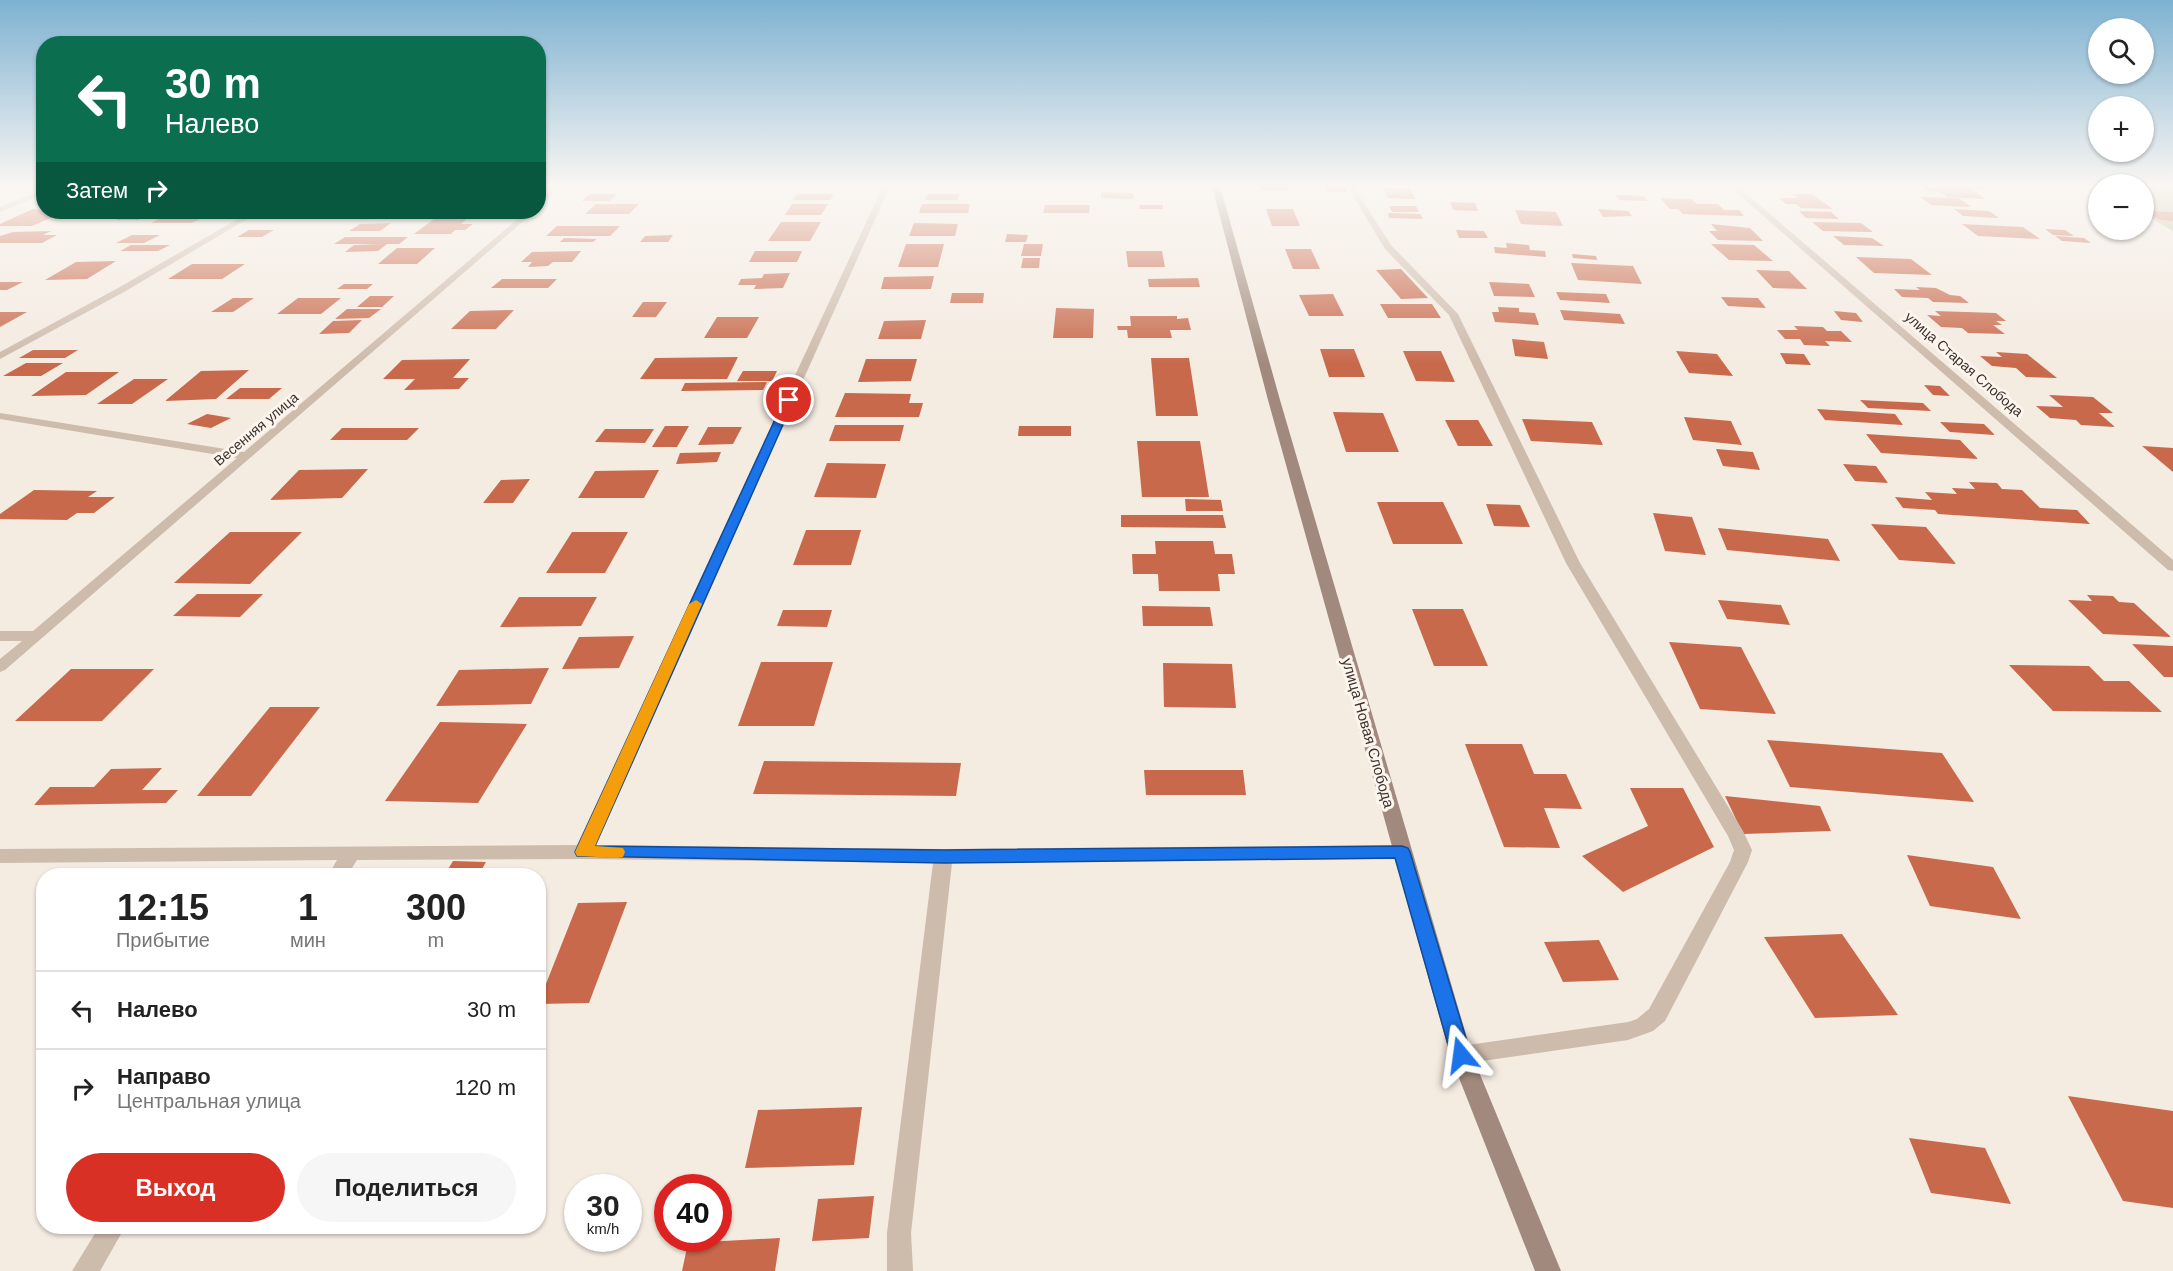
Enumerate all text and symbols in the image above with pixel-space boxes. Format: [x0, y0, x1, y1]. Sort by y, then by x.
map controls [2088, 18, 2154, 240]
button: search [2088, 18, 2154, 84]
icon: left [66, 60, 144, 138]
text: 30 m [165, 60, 261, 107]
button: + [2088, 96, 2154, 162]
text: Налево [165, 109, 259, 139]
icon: right [140, 174, 173, 207]
button: − [2088, 174, 2154, 240]
text: Затем [66, 178, 128, 203]
street label: улица Старая Слобода [1902, 308, 2026, 420]
pin [763, 374, 814, 425]
icon: arrive [772, 383, 805, 416]
street label: Весенняя улица [211, 389, 301, 469]
street label: улица Новая Слобода [1339, 656, 1398, 810]
text: 12:15 [117, 887, 209, 928]
text: 1 [298, 887, 318, 928]
text: 300 [406, 887, 466, 928]
text: Прибытие [116, 929, 210, 951]
text: мин [290, 929, 326, 951]
text: m [428, 929, 444, 951]
icon: left [66, 994, 99, 1027]
text: Налево [117, 997, 198, 1022]
text: 30 m [467, 997, 516, 1022]
position arrow [1429, 1023, 1493, 1087]
text: Направо [117, 1064, 211, 1089]
icon: right [66, 1072, 99, 1105]
text: 120 m [455, 1075, 516, 1100]
text: Центральная улица [117, 1090, 301, 1112]
button: Выход [66, 1153, 285, 1222]
button: Поделиться [297, 1153, 516, 1222]
speed limit sign: 40 [654, 1174, 732, 1252]
text: 30 [586, 1189, 620, 1222]
text: km/h [587, 1220, 619, 1237]

